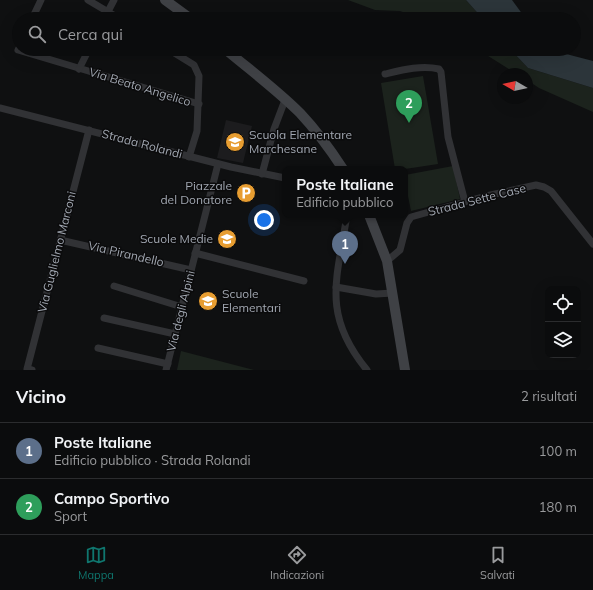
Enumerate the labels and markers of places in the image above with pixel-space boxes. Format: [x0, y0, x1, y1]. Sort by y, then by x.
pin: 2 [396, 90, 422, 123]
place label: Scuola Elementare Marchesane [249, 127, 352, 156]
school or university icon: Scuola Elementare Marchesane [224, 131, 246, 153]
place label: Piazzale del Donatore [160, 178, 232, 207]
parking icon: Piazzale del Donatore [235, 182, 257, 204]
school or university icon: Scuole Medie [216, 228, 238, 250]
place label: Scuole Medie [140, 231, 213, 246]
pin: 1 [332, 231, 358, 264]
place label: Scuole Elementari [222, 286, 281, 315]
school or university icon: Scuole Elementari [197, 290, 219, 312]

